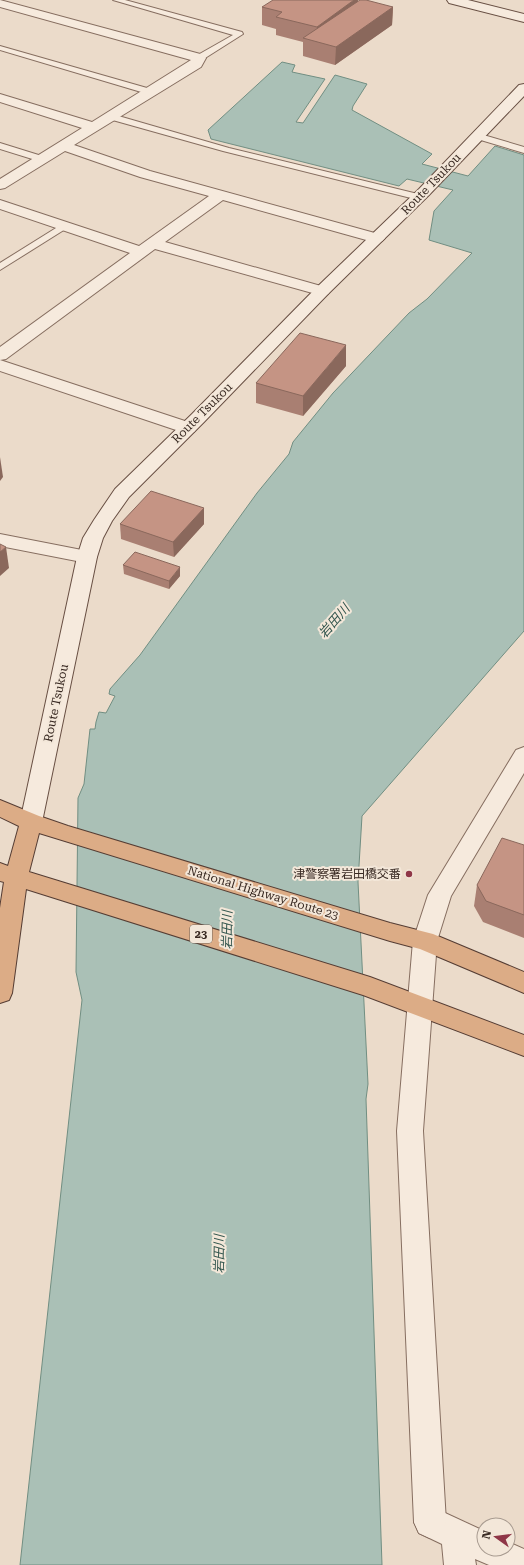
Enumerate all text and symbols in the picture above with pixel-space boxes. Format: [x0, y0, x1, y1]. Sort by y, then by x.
street label: Route Tsukou [398, 150, 464, 218]
street label: Route Tsukou [169, 380, 235, 446]
water label: 岩田川 [316, 600, 354, 641]
street label: Route Tsukou [41, 662, 71, 743]
street label: National Highway Route 23 [186, 863, 341, 923]
place label: 津警察署岩田橋交番 [293, 867, 401, 881]
marker: 津警察署岩田橋交番 [404, 869, 414, 879]
water label: 岩田川 [219, 908, 235, 950]
road number: 23 [190, 925, 212, 943]
water label: 岩田川 [211, 1232, 227, 1274]
north arrow [476, 1517, 516, 1557]
text: N [479, 1529, 494, 1540]

